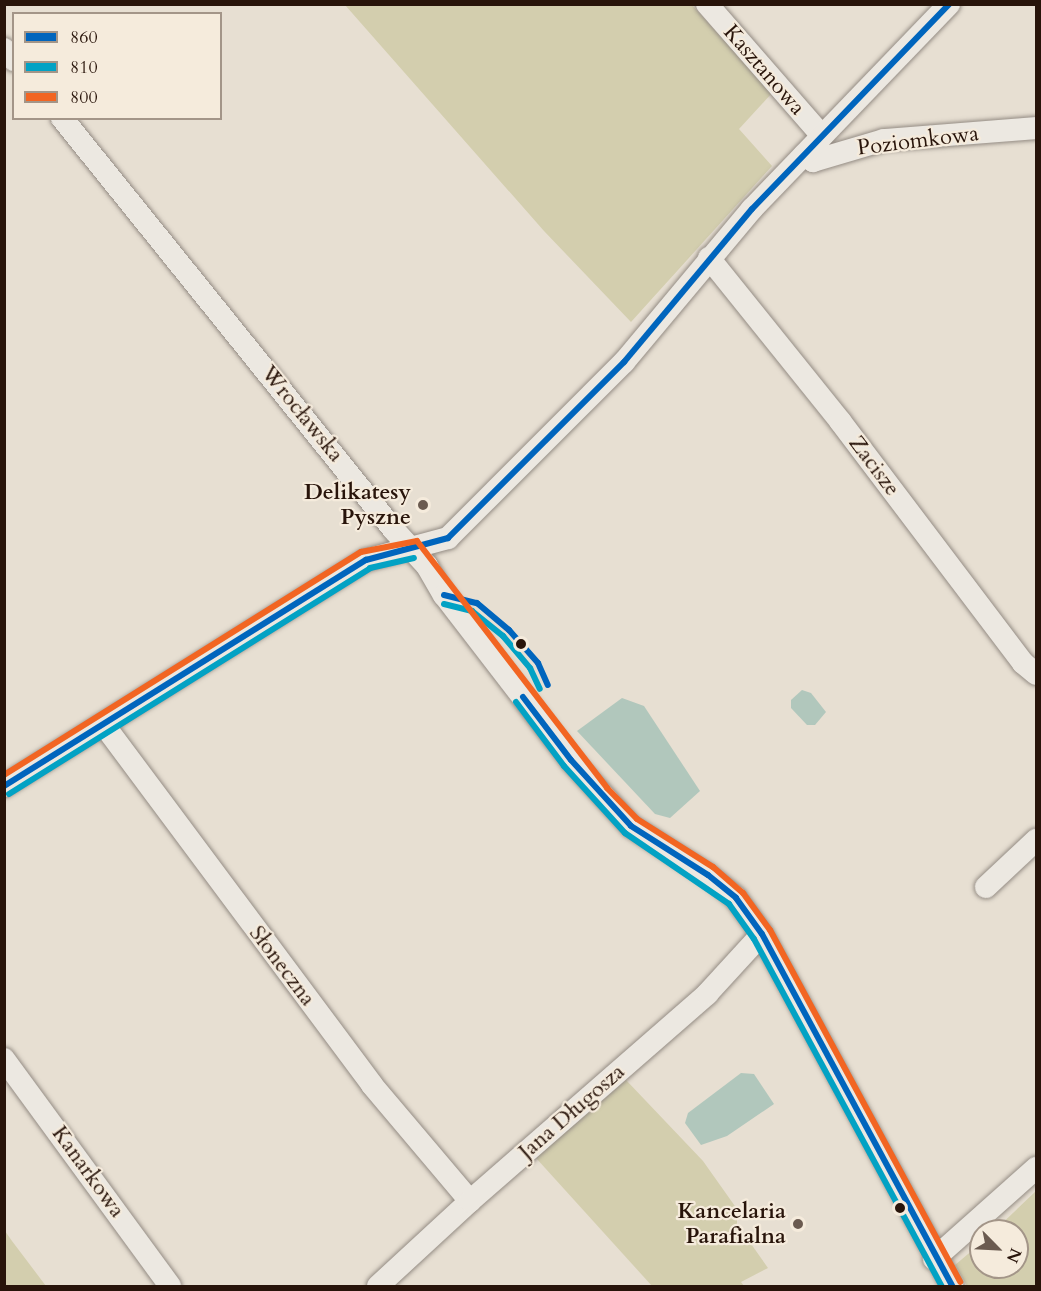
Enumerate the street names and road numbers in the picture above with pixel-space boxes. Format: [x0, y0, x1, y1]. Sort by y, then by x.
street label: Kasztanowa [718, 19, 810, 121]
street label: Poziomkowa [856, 120, 980, 162]
street label: Wrocławska [255, 361, 349, 467]
street label: Zacisze [843, 431, 905, 501]
street label: Słoneczna [243, 921, 321, 1011]
street label: Jana Długosza [514, 1059, 630, 1165]
street label: Kanarkowa [46, 1121, 130, 1223]

